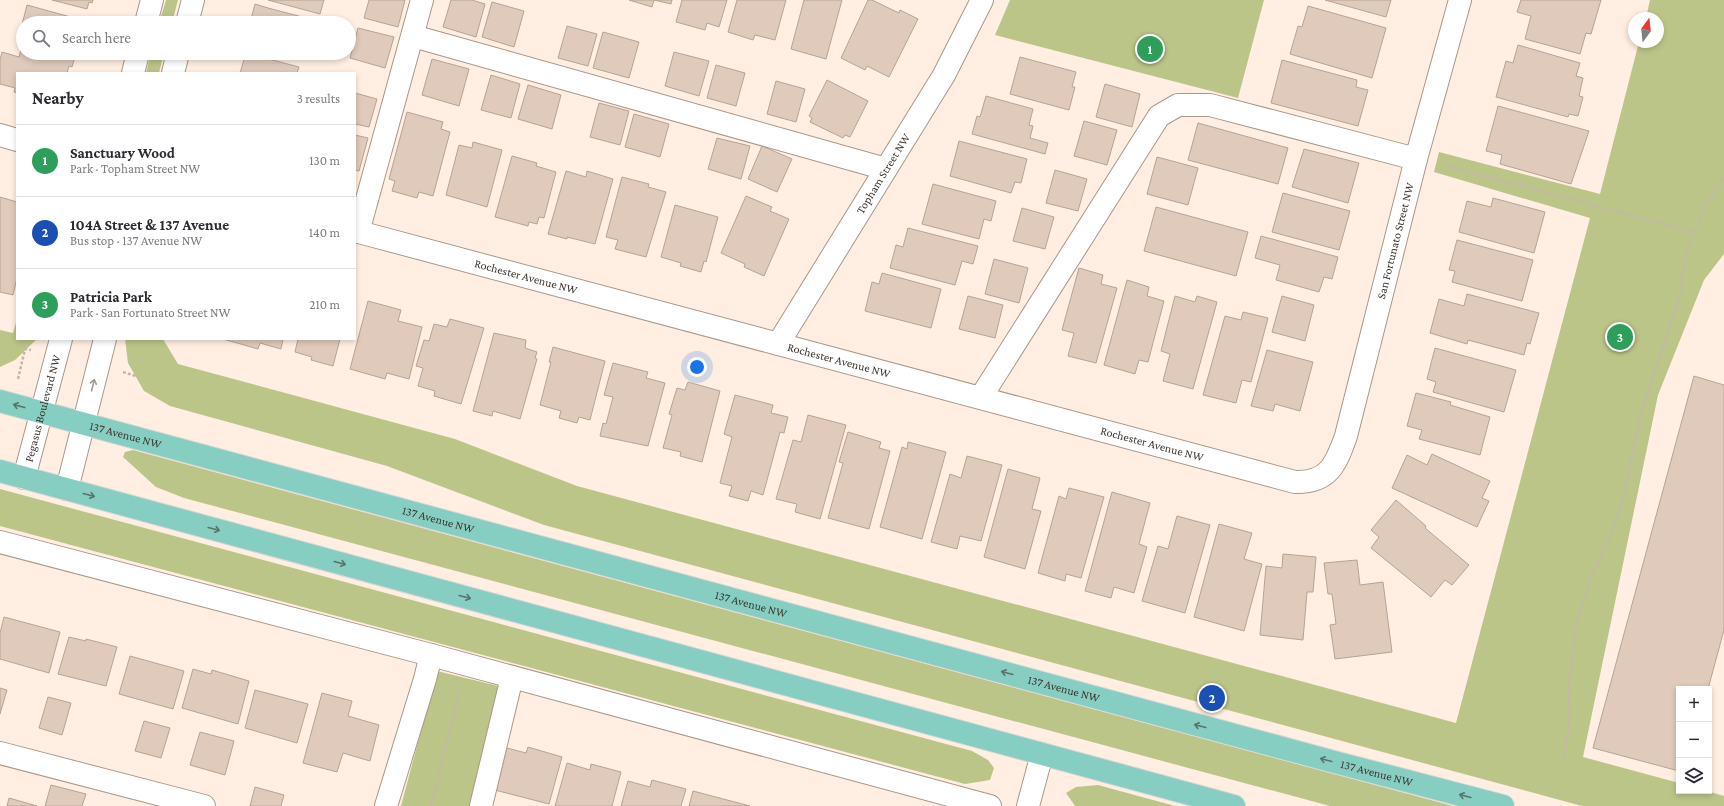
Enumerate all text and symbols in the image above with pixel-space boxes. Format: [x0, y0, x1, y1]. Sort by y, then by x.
north arrow [1628, 12, 1664, 48]
search box [16, 16, 356, 60]
icon: search [30, 27, 52, 49]
text: Search here [62, 30, 131, 46]
pin: 1 [1137, 34, 1163, 64]
text: Nearby [32, 89, 84, 108]
text: 3 results [297, 91, 340, 106]
street label: Topham Street NW [853, 131, 913, 216]
text: Sanctuary Wood [70, 145, 175, 161]
text: 1 [43, 153, 47, 168]
text: 130 m [309, 153, 340, 168]
text: Park · Topham Street NW [70, 161, 200, 176]
street label: San Fortunato Street NW [1374, 181, 1417, 300]
text: 104A Street & 137 Avenue [70, 217, 229, 233]
text: 2 [42, 225, 48, 240]
text: 140 m [309, 225, 340, 240]
text: Bus stop · 137 Avenue NW [70, 233, 202, 248]
street label: Rochester Avenue NW [473, 256, 579, 297]
text: Patricia Park [70, 289, 152, 305]
text: 3 [42, 297, 48, 312]
text: 210 m [309, 297, 340, 312]
text: Park · San Fortunato Street NW [70, 305, 231, 320]
pin: 3 [1607, 322, 1633, 352]
street label: Rochester Avenue NW [786, 340, 892, 381]
street label: Pegasus Boulevard NW [22, 353, 63, 464]
your location [687, 357, 707, 377]
one-way arrow [90, 379, 98, 392]
one-way arrow [13, 402, 26, 409]
street label: 137 Avenue NW [88, 419, 163, 451]
street label: Rochester Avenue NW [1099, 423, 1205, 464]
one-way arrow [82, 492, 95, 499]
street label: 137 Avenue NW [401, 503, 476, 536]
one-way arrow [208, 526, 221, 533]
one-way arrow [333, 560, 346, 567]
street label: 137 Avenue NW [714, 588, 789, 621]
one-way arrow [459, 594, 472, 601]
one-way arrow [1001, 669, 1014, 677]
street label: 137 Avenue NW [1026, 672, 1101, 705]
pin: 2 [1199, 683, 1225, 713]
map controls [1676, 686, 1712, 794]
button: + [1676, 686, 1712, 722]
one-way arrow [1194, 722, 1207, 729]
button: − [1676, 722, 1712, 758]
one-way arrow [1319, 756, 1332, 763]
street label: 137 Avenue NW [1339, 757, 1414, 789]
button: layers [1676, 758, 1712, 794]
one-way arrow [1459, 792, 1472, 799]

